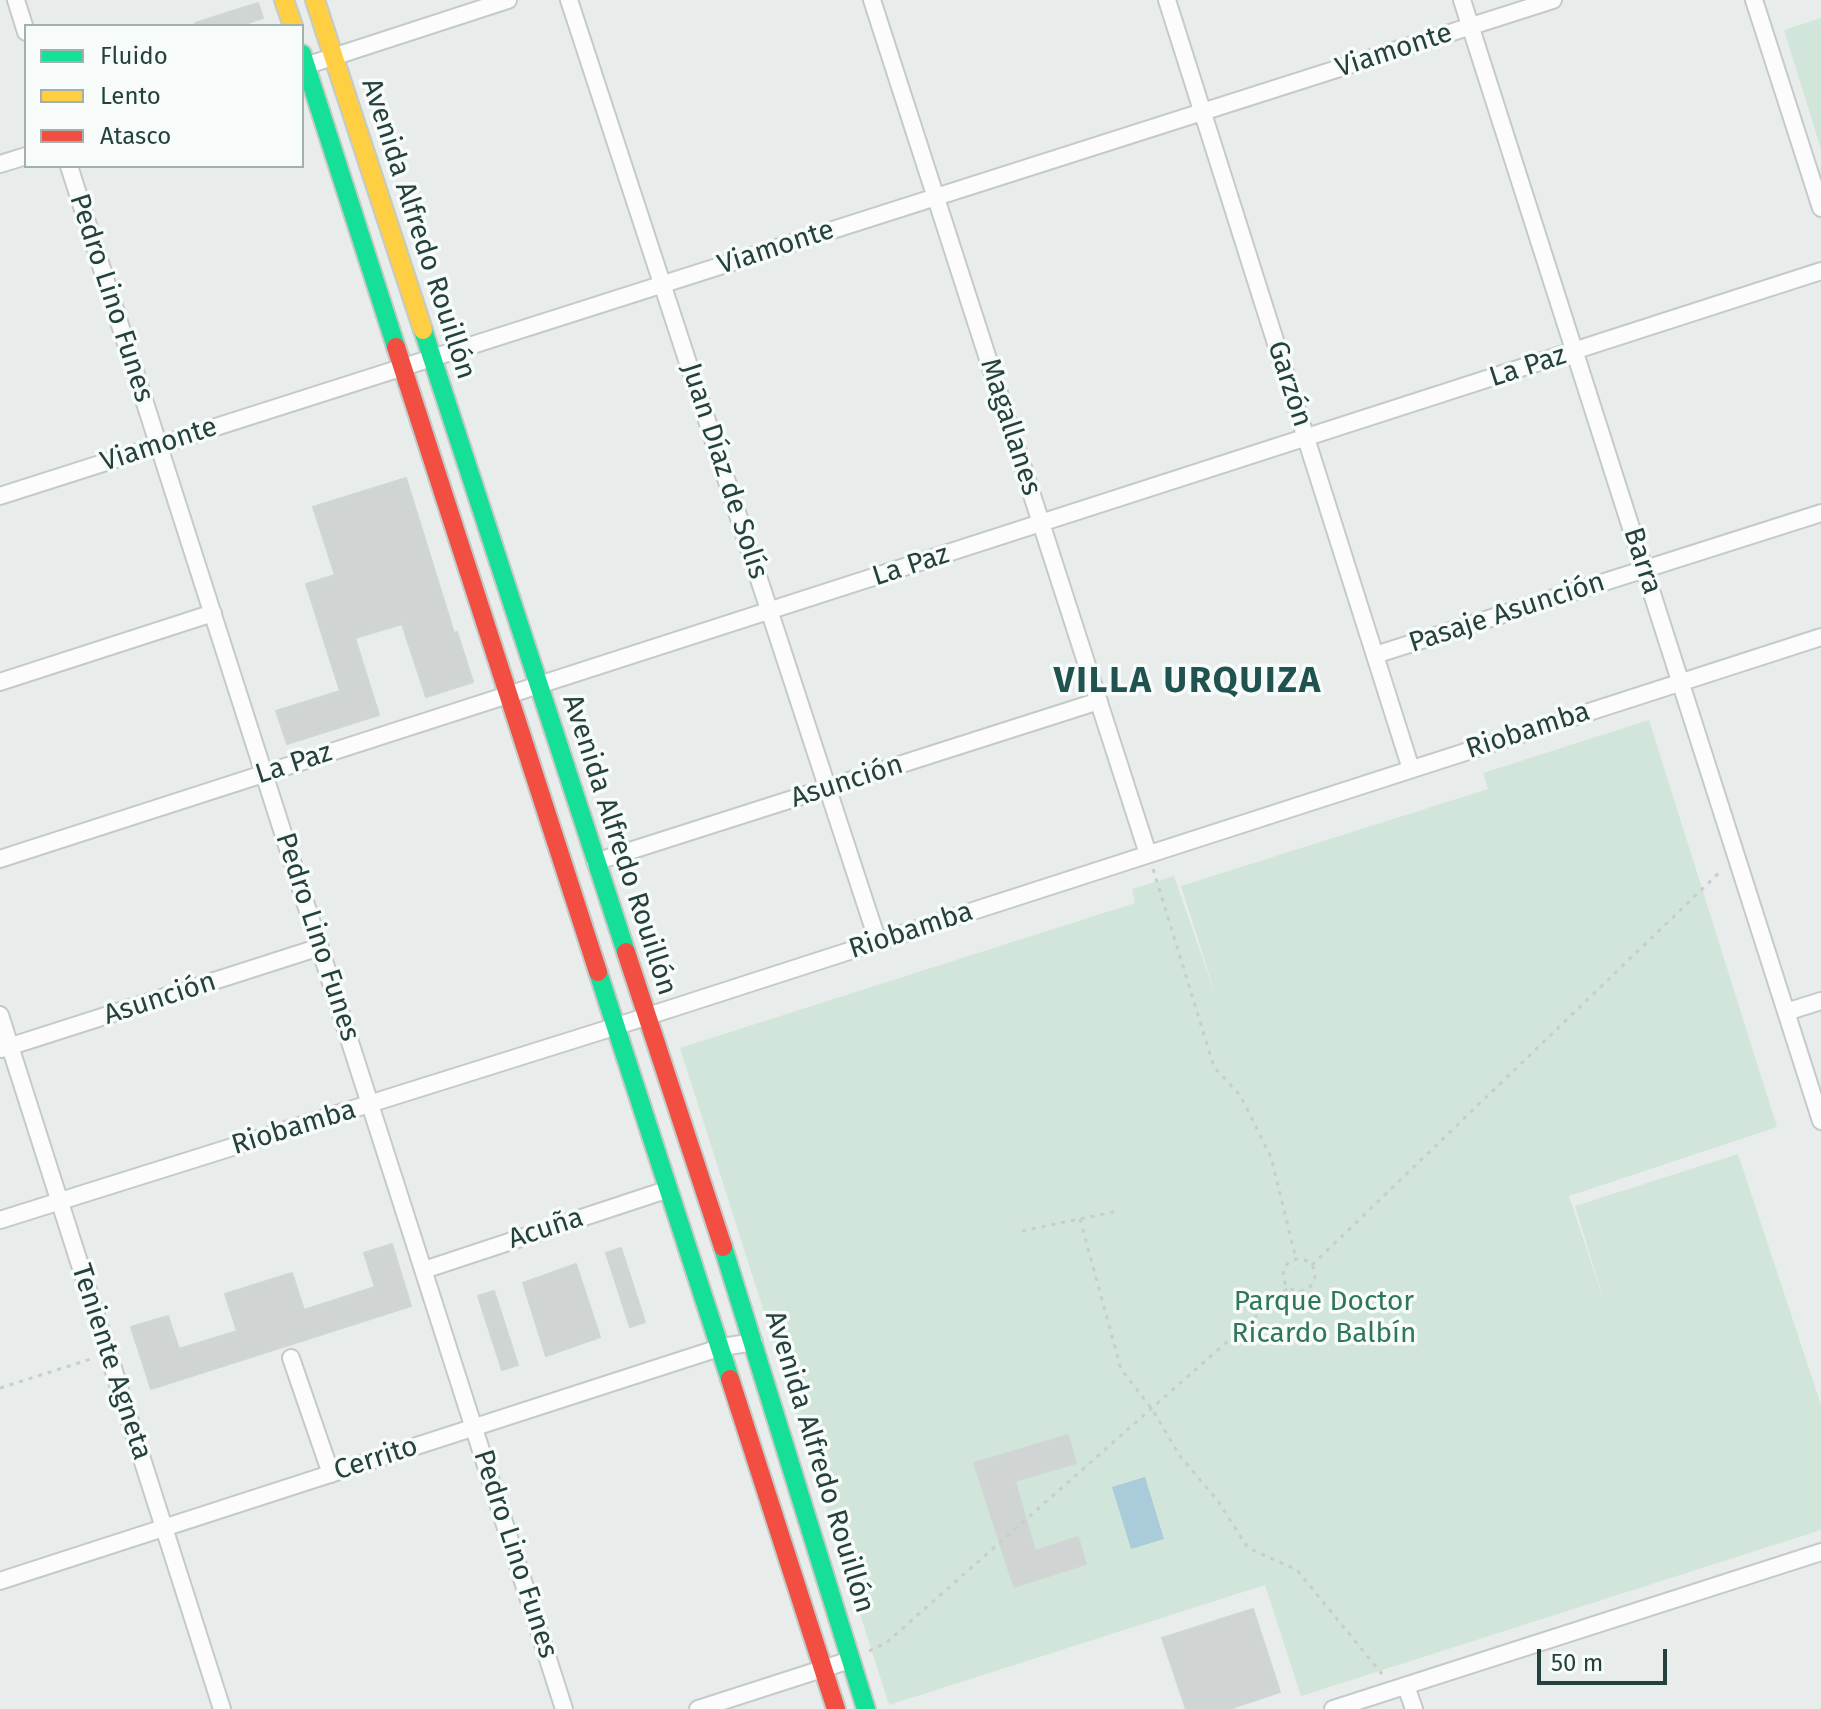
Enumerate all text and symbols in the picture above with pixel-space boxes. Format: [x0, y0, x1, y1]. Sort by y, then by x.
street label: Viamonte [1332, 16, 1456, 86]
legend [24, 24, 304, 168]
text: Fluido [100, 42, 168, 70]
street label: Avenida Alfredo Rouillón [353, 74, 483, 384]
text: Lento [100, 82, 161, 110]
text: Atasco [100, 122, 171, 150]
street label: Pedro Lino Funes [62, 190, 160, 406]
street label: Viamonte [714, 213, 838, 283]
street label: Garzón [1259, 337, 1319, 431]
street label: La Paz [1485, 339, 1571, 395]
street label: Magallanes [972, 354, 1048, 500]
street label: Juan Díaz de Solís [673, 359, 775, 583]
street label: Viamonte [97, 410, 221, 480]
street label: Barra [1615, 523, 1669, 599]
street label: La Paz [868, 538, 954, 594]
street label: Pasaje Asunción [1405, 566, 1609, 660]
district label: VILLA URQUIZA [1054, 660, 1322, 704]
street label: Avenida Alfredo Rouillón [554, 690, 684, 1000]
street label: Riobamba [1462, 695, 1594, 767]
street label: La Paz [251, 736, 337, 792]
street label: Asunción [787, 748, 907, 816]
street label: Pedro Lino Funes [268, 829, 366, 1045]
street label: Riobamba [845, 895, 977, 967]
street label: Asunción [100, 965, 220, 1033]
street label: Riobamba [228, 1093, 360, 1163]
street label: Acuña [504, 1201, 588, 1257]
street label: Teniente Agneta [64, 1260, 158, 1464]
park label: Parque Doctor Ricardo Balbín [1232, 1285, 1416, 1351]
street label: Avenida Alfredo Rouillón [757, 1307, 881, 1617]
street label: Cerrito [330, 1430, 422, 1488]
street label: Pedro Lino Funes [466, 1446, 564, 1662]
scale bar [1541, 1633, 1671, 1683]
text: 50 m [1551, 1649, 1603, 1677]

